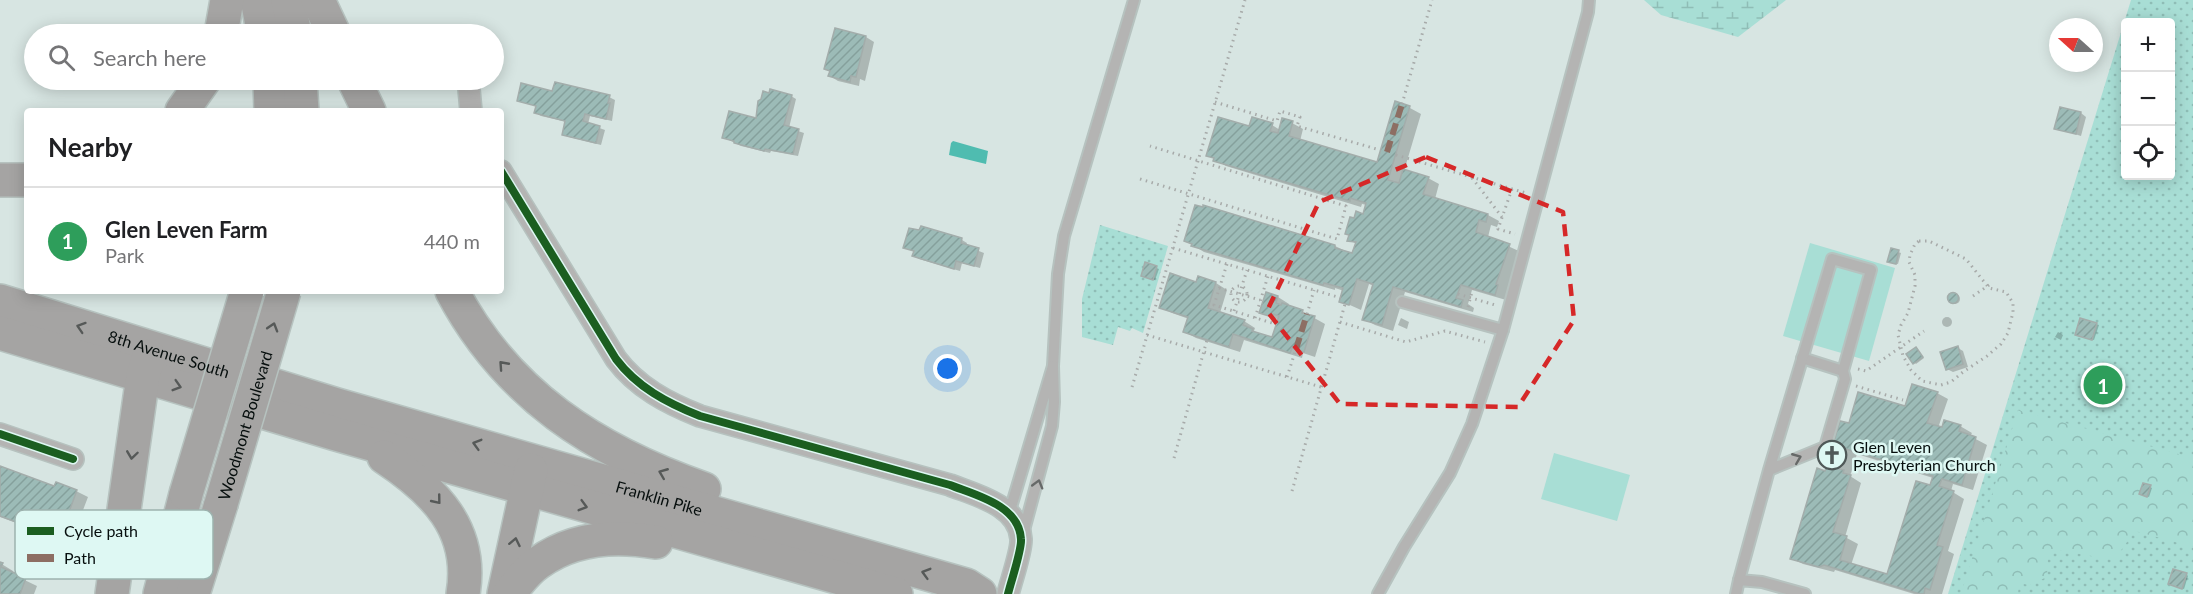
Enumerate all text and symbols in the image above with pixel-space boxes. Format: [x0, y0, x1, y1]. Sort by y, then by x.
north arrow [2049, 18, 2103, 72]
map controls [2121, 18, 2175, 180]
button: + [2121, 18, 2175, 72]
search box [24, 24, 504, 90]
icon: search [45, 41, 78, 74]
text: Search here [93, 44, 206, 71]
button: − [2121, 72, 2175, 126]
button: locate [2121, 126, 2175, 180]
text: Nearby [48, 131, 133, 163]
text: Glen Leven Farm [105, 216, 268, 243]
text: 1 [62, 229, 73, 253]
text: 440 m [424, 229, 480, 253]
text: Park [105, 243, 144, 267]
one-way arrow [76, 321, 87, 334]
one-way arrow [266, 322, 278, 333]
street label: 8th Avenue South [106, 326, 232, 381]
street label: Woodmont Boulevard [213, 349, 275, 502]
your location [933, 354, 962, 383]
one-way arrow [499, 361, 510, 372]
pin: 1 [2084, 362, 2122, 408]
one-way arrow [171, 379, 181, 391]
place label: Glen Leven Presbyterian Church [1853, 437, 1996, 474]
one-way arrow [472, 439, 483, 451]
church icon: Glen Leven Presbyterian Church [1816, 439, 1848, 471]
one-way arrow [126, 450, 138, 459]
one-way arrow [1791, 453, 1802, 465]
one-way arrow [658, 467, 668, 480]
street label: Franklin Pike [614, 476, 705, 519]
one-way arrow [1031, 479, 1043, 490]
one-way arrow [429, 493, 440, 504]
one-way arrow [578, 498, 588, 511]
legend [15, 510, 213, 579]
text: Cycle path [64, 521, 138, 540]
one-way arrow [508, 537, 521, 547]
text: Path [64, 548, 96, 567]
one-way arrow [921, 568, 932, 580]

